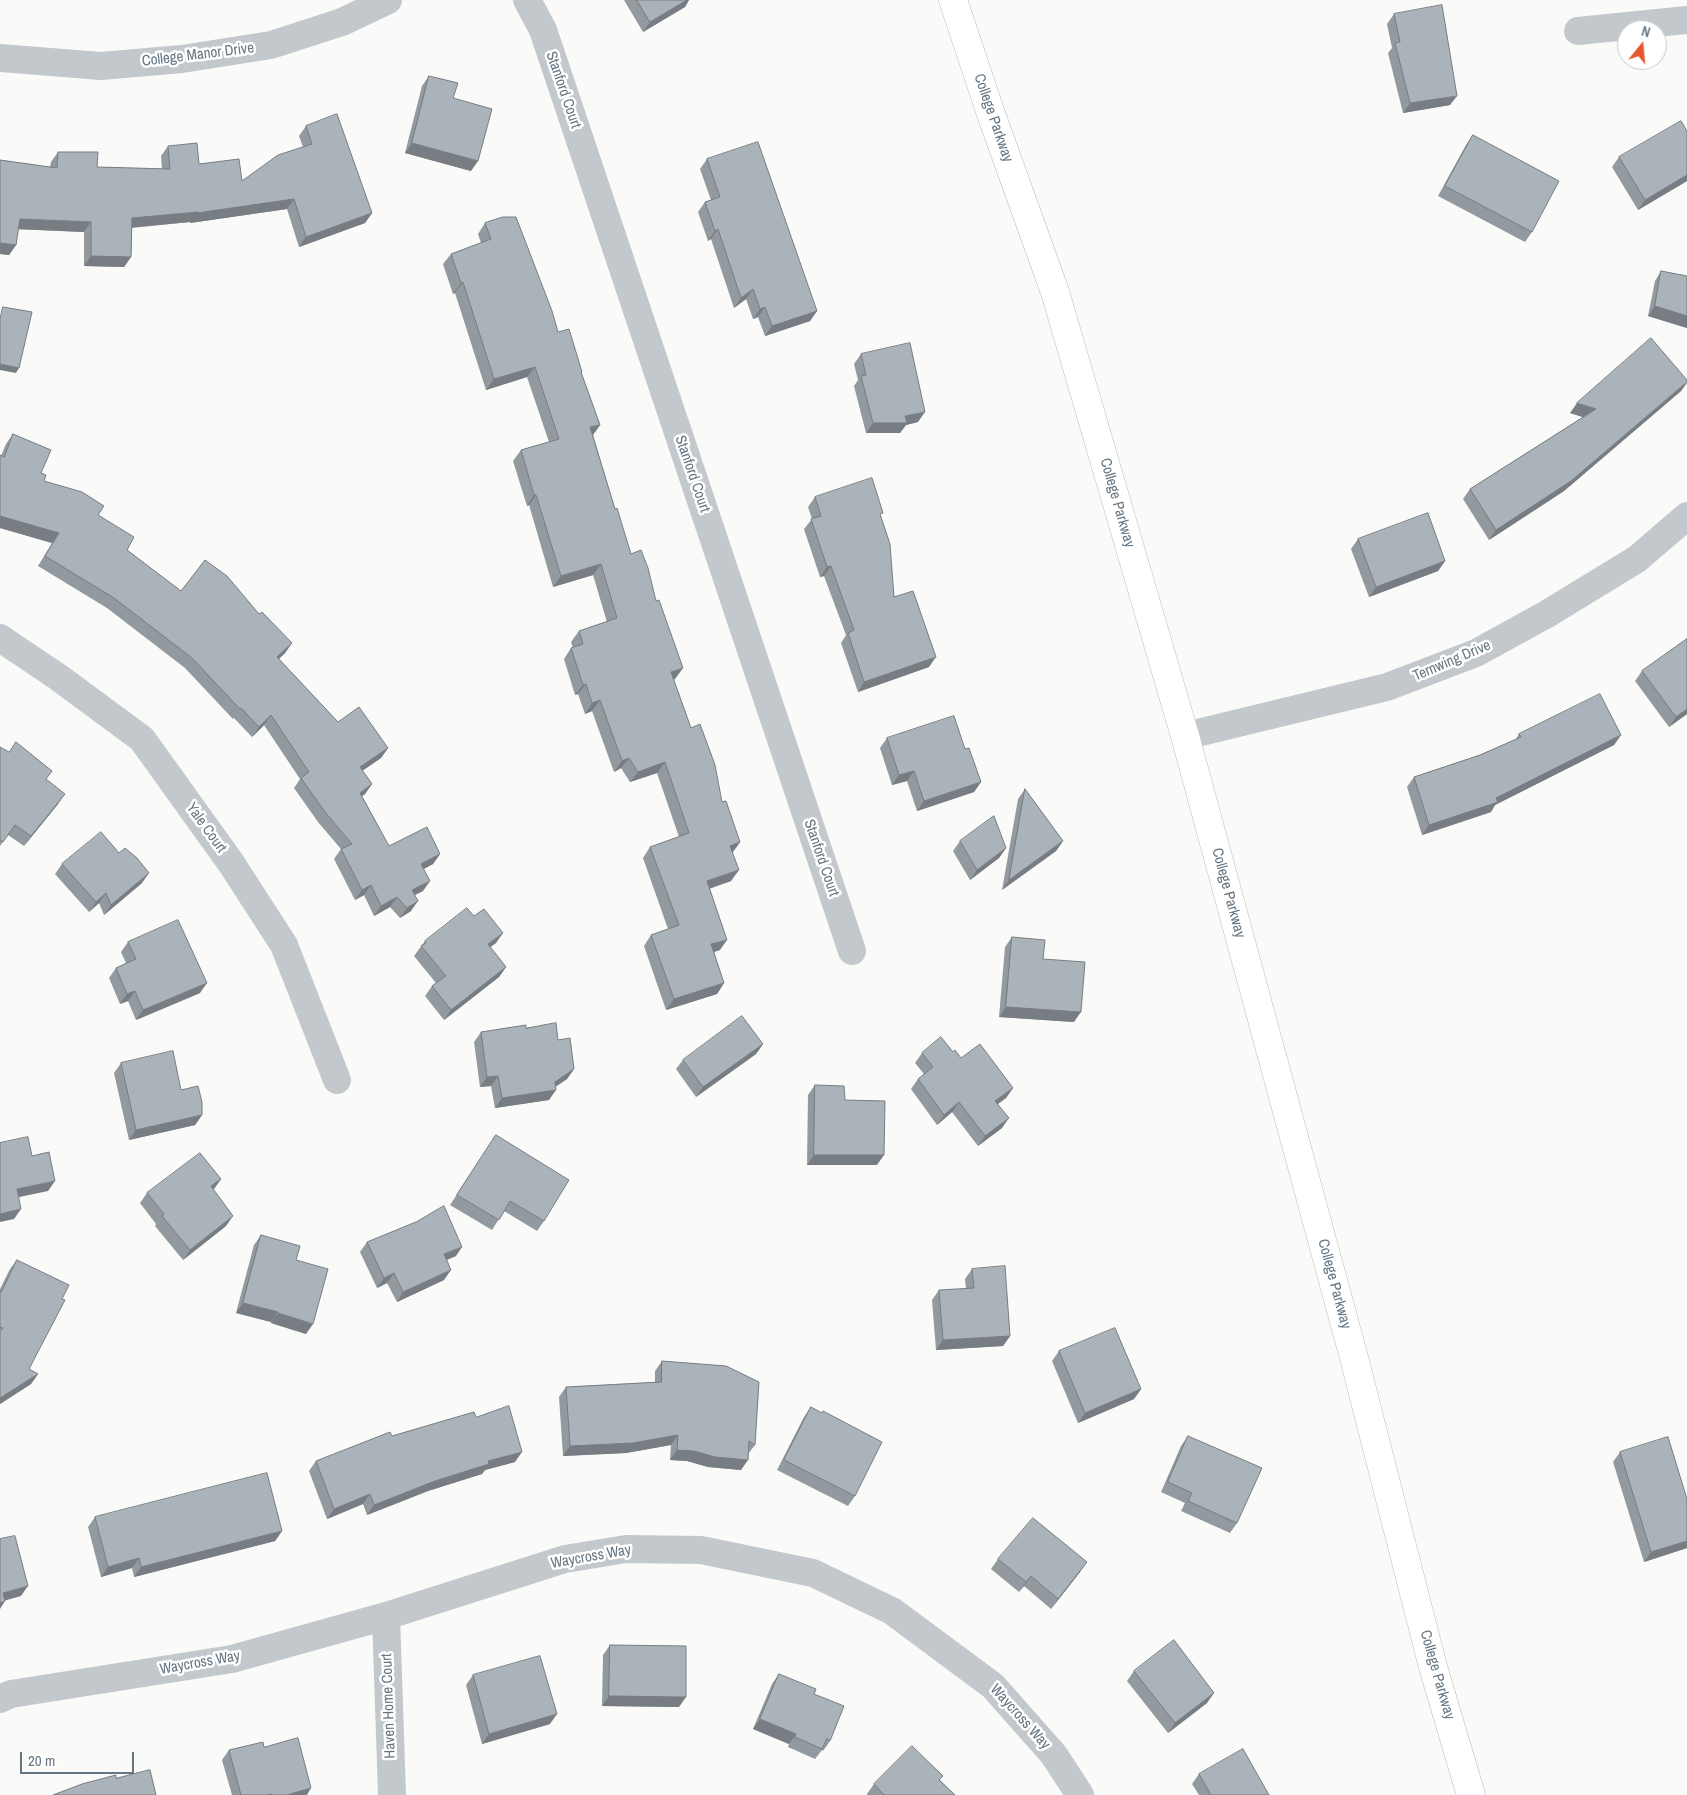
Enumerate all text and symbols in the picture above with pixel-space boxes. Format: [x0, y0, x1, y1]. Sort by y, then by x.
north arrow [1617, 20, 1667, 70]
text: N [1639, 22, 1653, 41]
street label: College Manor Drive [141, 39, 255, 71]
street label: Stanford Court [541, 49, 585, 131]
street label: College Parkway [969, 71, 1017, 165]
street label: Stanford Court [670, 433, 714, 515]
street label: College Parkway [1096, 456, 1138, 550]
street label: Ternwing Drive [1410, 637, 1494, 685]
street label: Yale Court [182, 800, 230, 856]
street label: Stanford Court [799, 817, 843, 899]
street label: College Parkway [1207, 846, 1249, 940]
street label: College Parkway [1313, 1237, 1355, 1331]
street label: Waycross Way [550, 1541, 632, 1573]
street label: College Parkway [1416, 1628, 1458, 1722]
street label: Waycross Way [159, 1647, 241, 1679]
street label: Haven Home Court [378, 1653, 400, 1759]
street label: Waycross Way [986, 1681, 1054, 1753]
scale bar [22, 1742, 136, 1774]
text: 20 m [28, 1750, 55, 1771]

